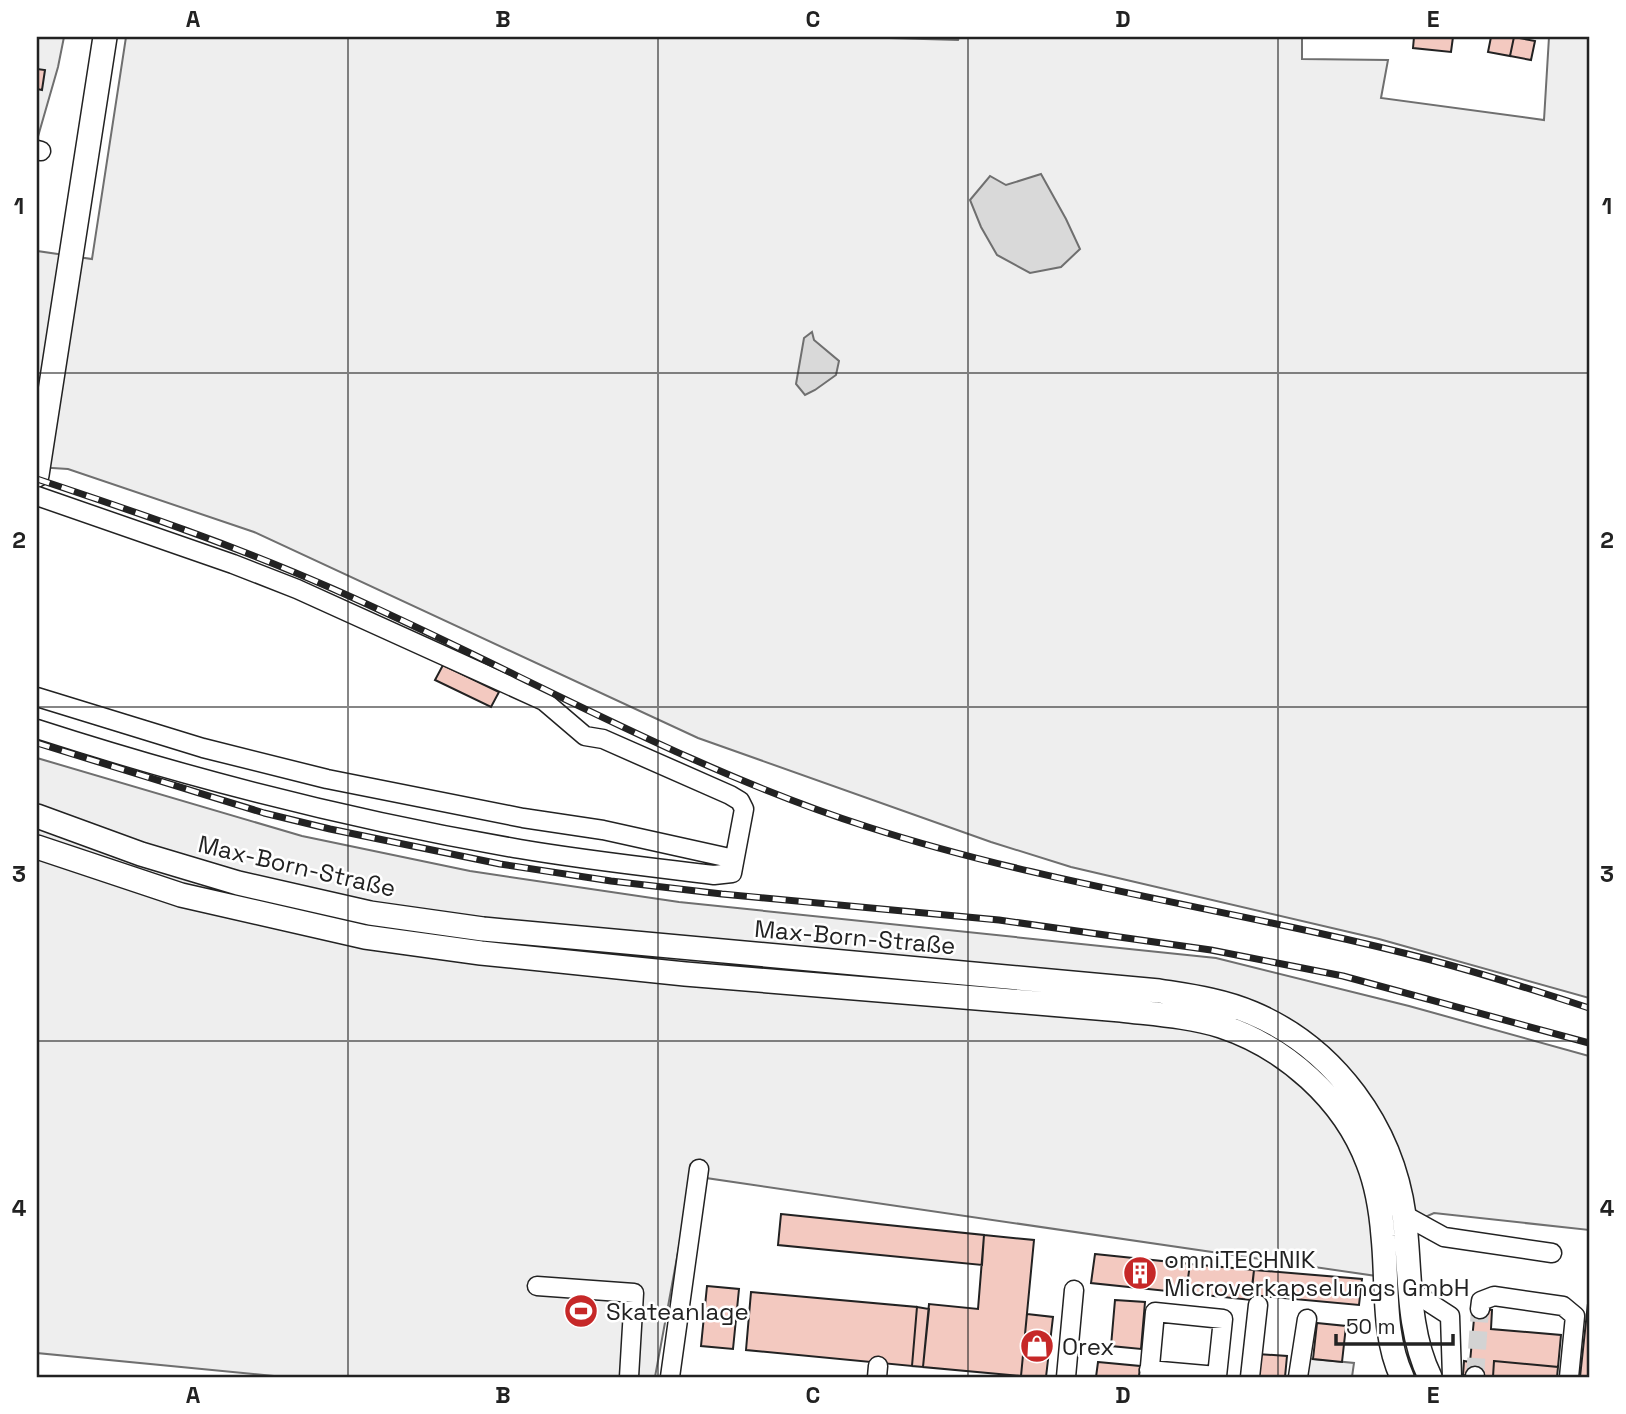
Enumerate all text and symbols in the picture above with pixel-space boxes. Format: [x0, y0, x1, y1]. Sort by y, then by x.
text: A [186, 4, 201, 34]
text: B [495, 4, 511, 34]
text: C [806, 4, 820, 34]
text: D [1115, 4, 1131, 34]
text: E [1427, 4, 1439, 34]
text: 1 [14, 191, 24, 221]
text: 1 [1602, 191, 1612, 221]
text: 2 [12, 525, 26, 555]
text: 2 [1600, 525, 1614, 555]
street label: Max-Born-Straße [195, 828, 399, 904]
text: 3 [12, 859, 26, 889]
text: 3 [1600, 859, 1614, 889]
street label: Max-Born-Straße [753, 913, 957, 961]
text: 4 [12, 1193, 27, 1223]
text: 4 [1600, 1193, 1615, 1223]
place label: omniTECHNIK Microverkapselungs GmbH [1164, 1244, 1470, 1303]
building icon: omniTECHNIK Microverkapselungs GmbH [1121, 1254, 1159, 1292]
sports icon: Skateanlage [562, 1292, 600, 1330]
place label: Skateanlage [606, 1296, 749, 1327]
scale bar [1336, 1302, 1453, 1346]
text: 50 m [1346, 1313, 1396, 1340]
shop icon: Orex [1018, 1327, 1056, 1365]
place label: Orex [1062, 1331, 1114, 1362]
text: A [186, 1380, 201, 1410]
text: B [495, 1380, 511, 1410]
text: C [806, 1380, 820, 1410]
text: D [1115, 1380, 1131, 1410]
text: E [1427, 1380, 1439, 1410]

